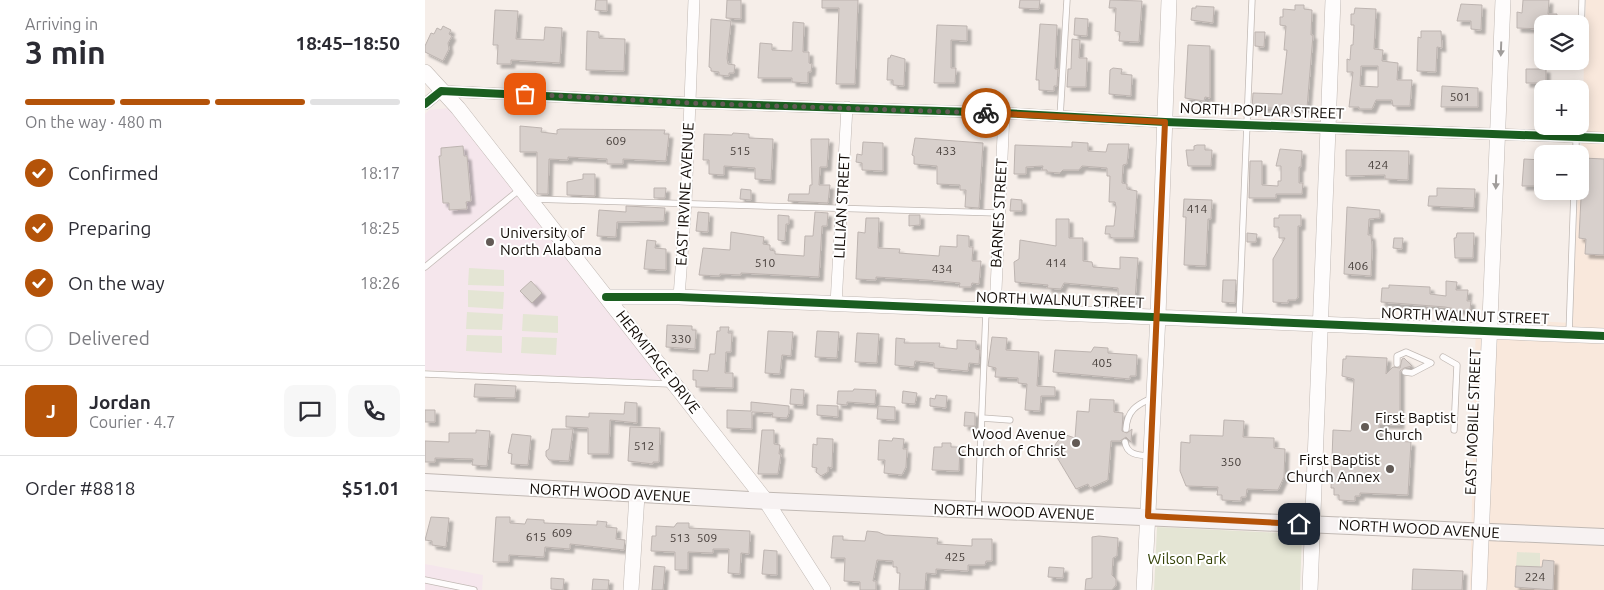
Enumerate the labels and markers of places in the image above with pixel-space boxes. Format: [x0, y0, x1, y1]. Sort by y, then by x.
pin [504, 73, 546, 115]
place label: University of North Alabama [500, 224, 602, 258]
marker: University of North Alabama [484, 236, 496, 248]
place label: First Baptist Church [1375, 409, 1456, 443]
marker: First Baptist Church [1359, 421, 1371, 433]
place label: Wood Avenue Church of Christ [958, 425, 1066, 459]
marker: Wood Avenue Church of Christ [1070, 437, 1082, 449]
place label: First Baptist Church Annex [1286, 451, 1380, 485]
marker: First Baptist Church Annex [1384, 463, 1396, 475]
pin [1278, 503, 1320, 545]

